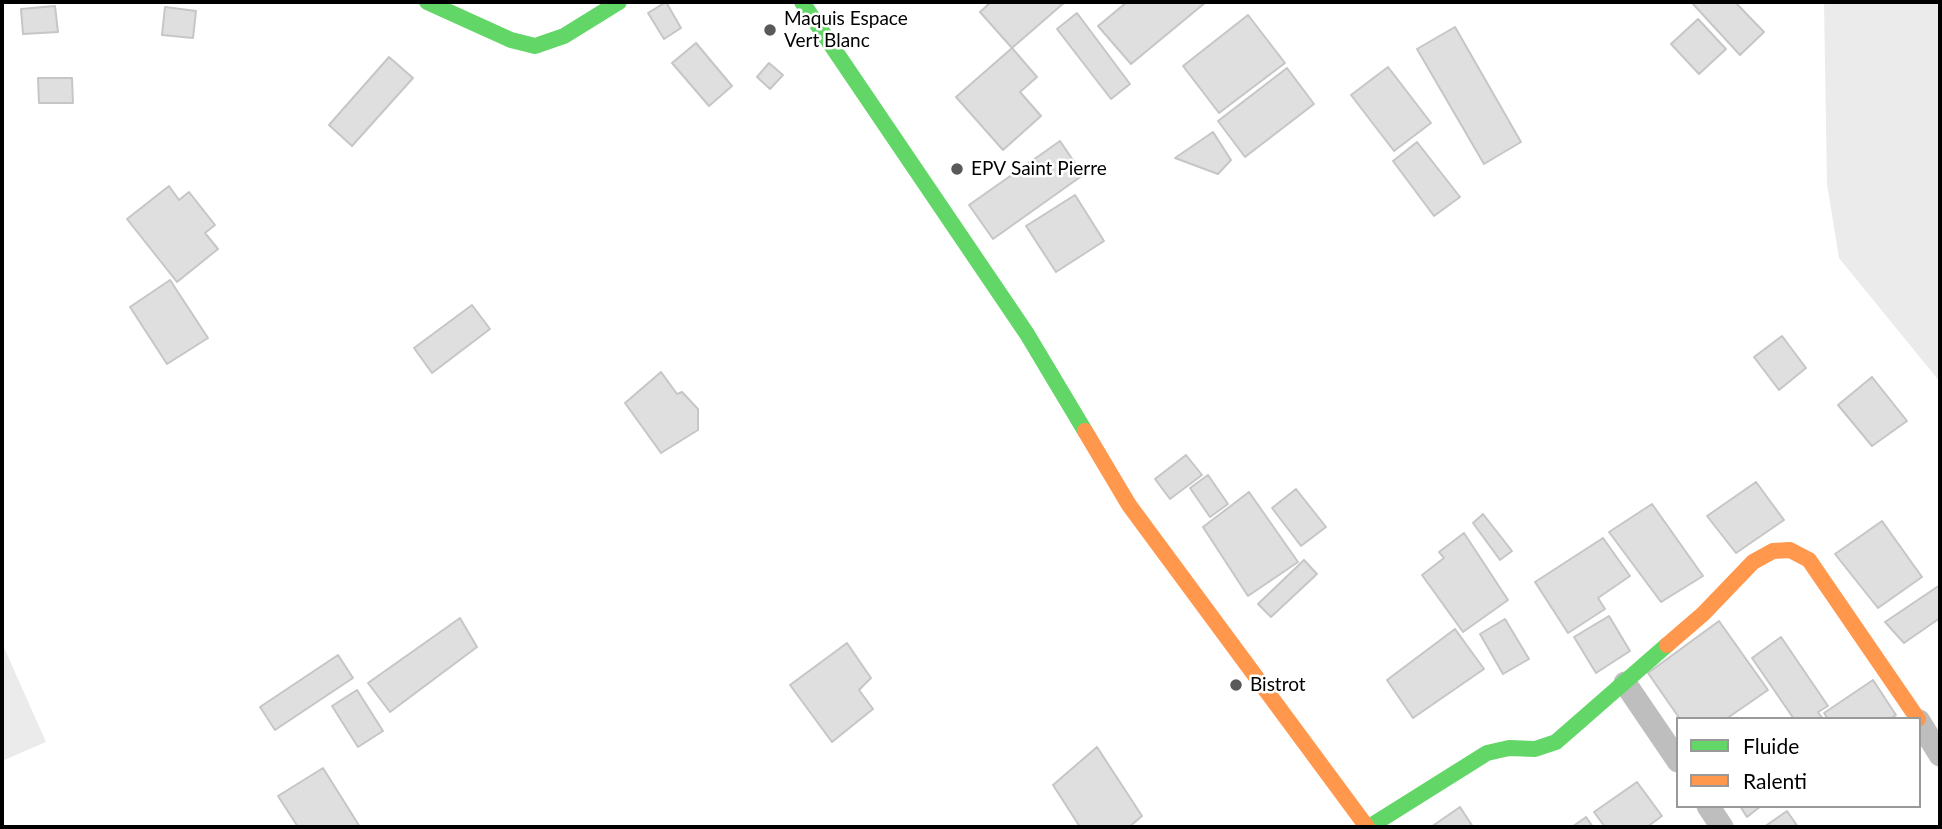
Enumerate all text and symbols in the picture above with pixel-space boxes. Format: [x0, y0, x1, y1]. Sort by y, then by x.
place label: Maquis Espace Vert Blanc [784, 8, 908, 52]
marker: Maquis Espace Vert Blanc [762, 22, 778, 38]
place label: EPV Saint Pierre [971, 158, 1107, 180]
marker: EPV Saint Pierre [949, 161, 965, 177]
place label: Bistrot [1250, 674, 1306, 696]
marker: Bistrot [1228, 677, 1244, 693]
legend [1676, 717, 1921, 808]
text: Fluide [1743, 733, 1799, 758]
text: Ralenti [1743, 768, 1807, 793]

